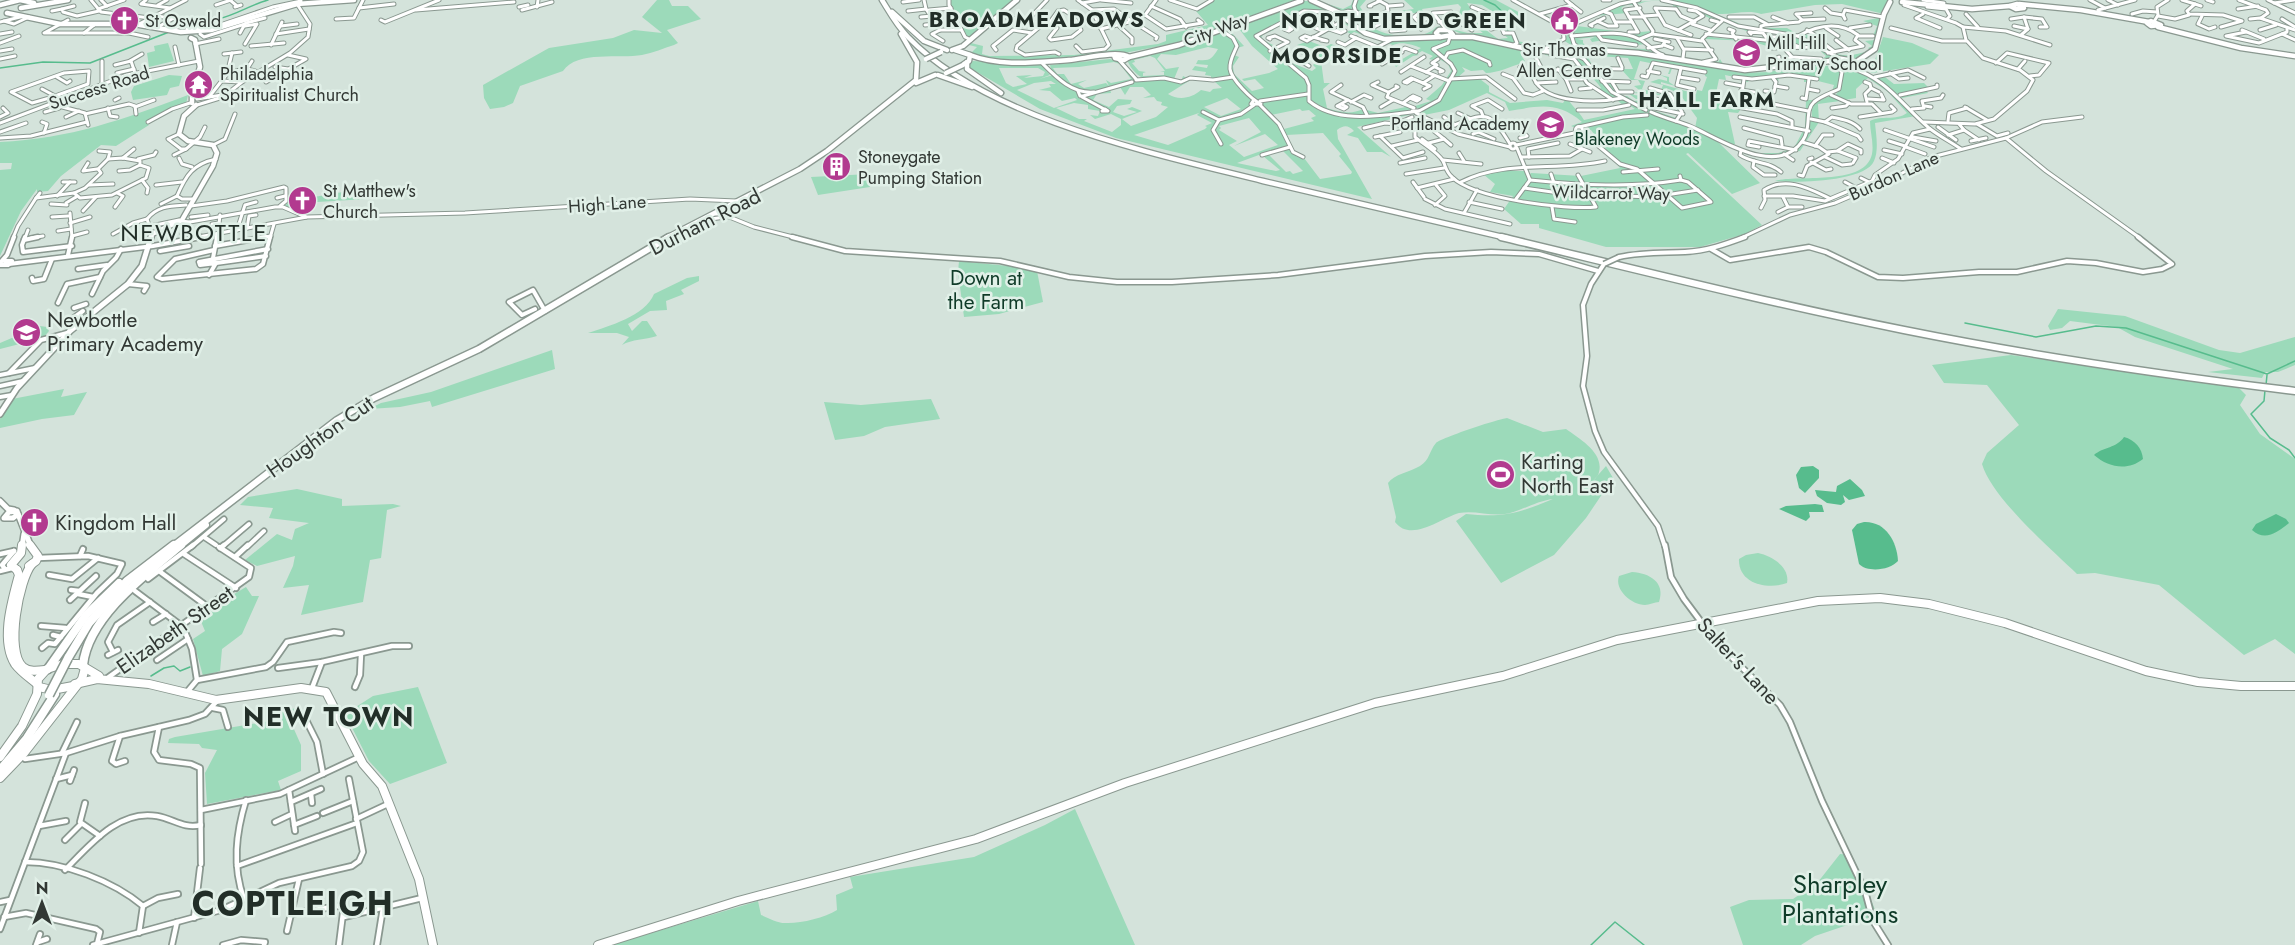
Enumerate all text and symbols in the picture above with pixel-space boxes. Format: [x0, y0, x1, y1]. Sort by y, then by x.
district label: BROADMEADOWS [929, 3, 1145, 35]
district label: NORTHFIELD GREEN [1281, 4, 1527, 36]
church icon: St Oswald [108, 5, 140, 37]
public building icon: Sir Thomas Allen Centre [1548, 5, 1580, 37]
street label: City Way [1180, 6, 1252, 54]
place label: St Oswald [145, 8, 221, 34]
place label: Mill Hill Primary School [1767, 30, 1882, 77]
place label: Sir Thomas Allen Centre [1517, 37, 1611, 84]
school or university icon: Mill Hill Primary School [1730, 37, 1762, 69]
district label: MOORSIDE [1271, 39, 1403, 71]
street label: Success Road [45, 59, 153, 117]
place label: Philadelphia Spiritualist Church [220, 61, 359, 108]
temple icon: Philadelphia Spiritualist Church [183, 68, 215, 100]
district label: HALL FARM [1638, 83, 1776, 115]
school or university icon: Portland Academy [1534, 108, 1566, 140]
place label: Portland Academy [1391, 111, 1529, 137]
park label: Blakeney Woods [1574, 126, 1700, 152]
place label: Stoneygate Pumping Station [858, 144, 982, 191]
street label: Burdon Lane [1845, 145, 1943, 207]
building icon: Stoneygate Pumping Station [821, 151, 853, 183]
place label: St Matthew's Church [323, 178, 416, 225]
street label: Wildcarrot Way [1552, 179, 1670, 207]
street label: Durham Road [644, 181, 766, 263]
church icon: St Matthew's Church [286, 185, 318, 217]
street label: High Lane [567, 188, 647, 220]
district label: NEWBOTTLE [120, 215, 268, 250]
park label: Down at the Farm [948, 263, 1024, 317]
place label: Newbottle Primary Academy [47, 305, 204, 359]
school or university icon: Newbottle Primary Academy [10, 316, 42, 348]
street label: Houghton Cut [260, 389, 380, 485]
place label: Karting North East [1521, 447, 1613, 501]
sports icon: Karting North East [1484, 458, 1516, 490]
church icon: Kingdom Hall [18, 507, 50, 539]
place label: Kingdom Hall [55, 508, 176, 538]
street label: Elizabeth Street [110, 578, 240, 682]
street label: Salter's Lane [1690, 611, 1786, 711]
district label: NEW TOWN [243, 697, 415, 736]
park label: Sharpley Plantations [1782, 865, 1898, 933]
north arrow [12, 873, 72, 933]
text: N [36, 877, 48, 900]
district label: COPTLEIGH [192, 880, 394, 927]

